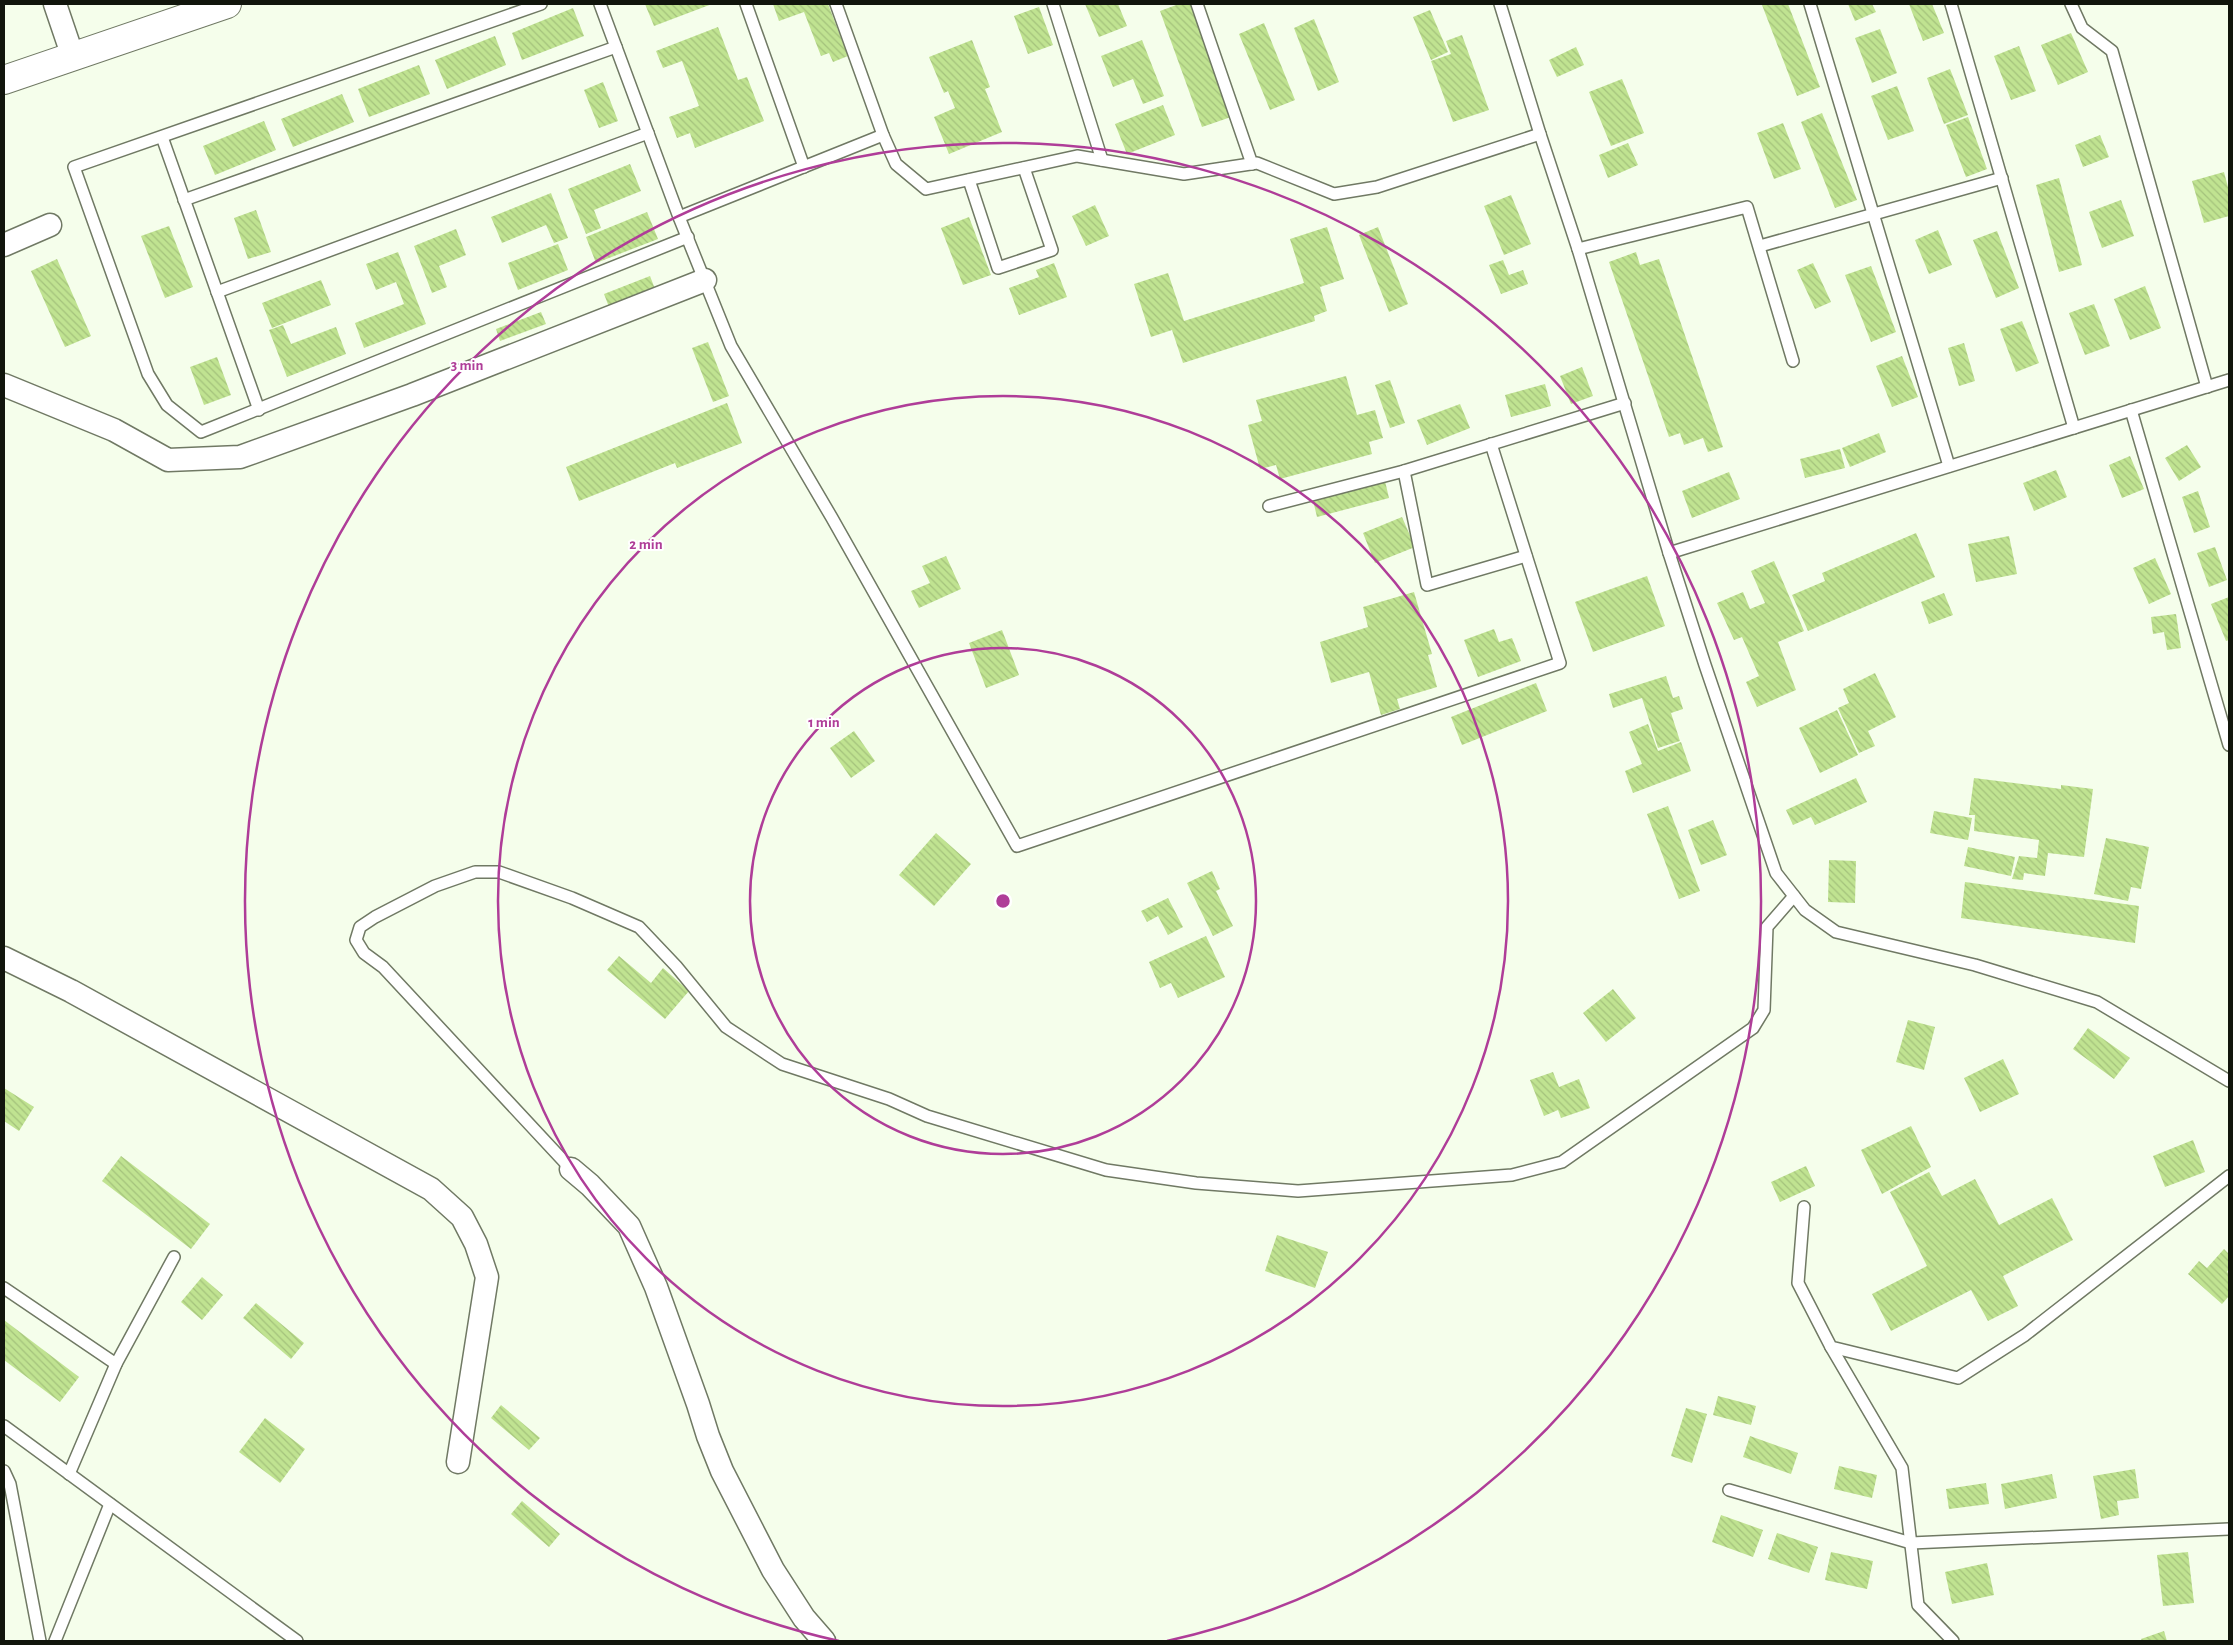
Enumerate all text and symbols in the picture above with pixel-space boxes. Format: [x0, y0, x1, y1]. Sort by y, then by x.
text: 3 min [451, 358, 483, 373]
text: 2 min [629, 537, 663, 552]
text: 1 min [808, 715, 840, 730]
centre of rings [994, 892, 1012, 910]

